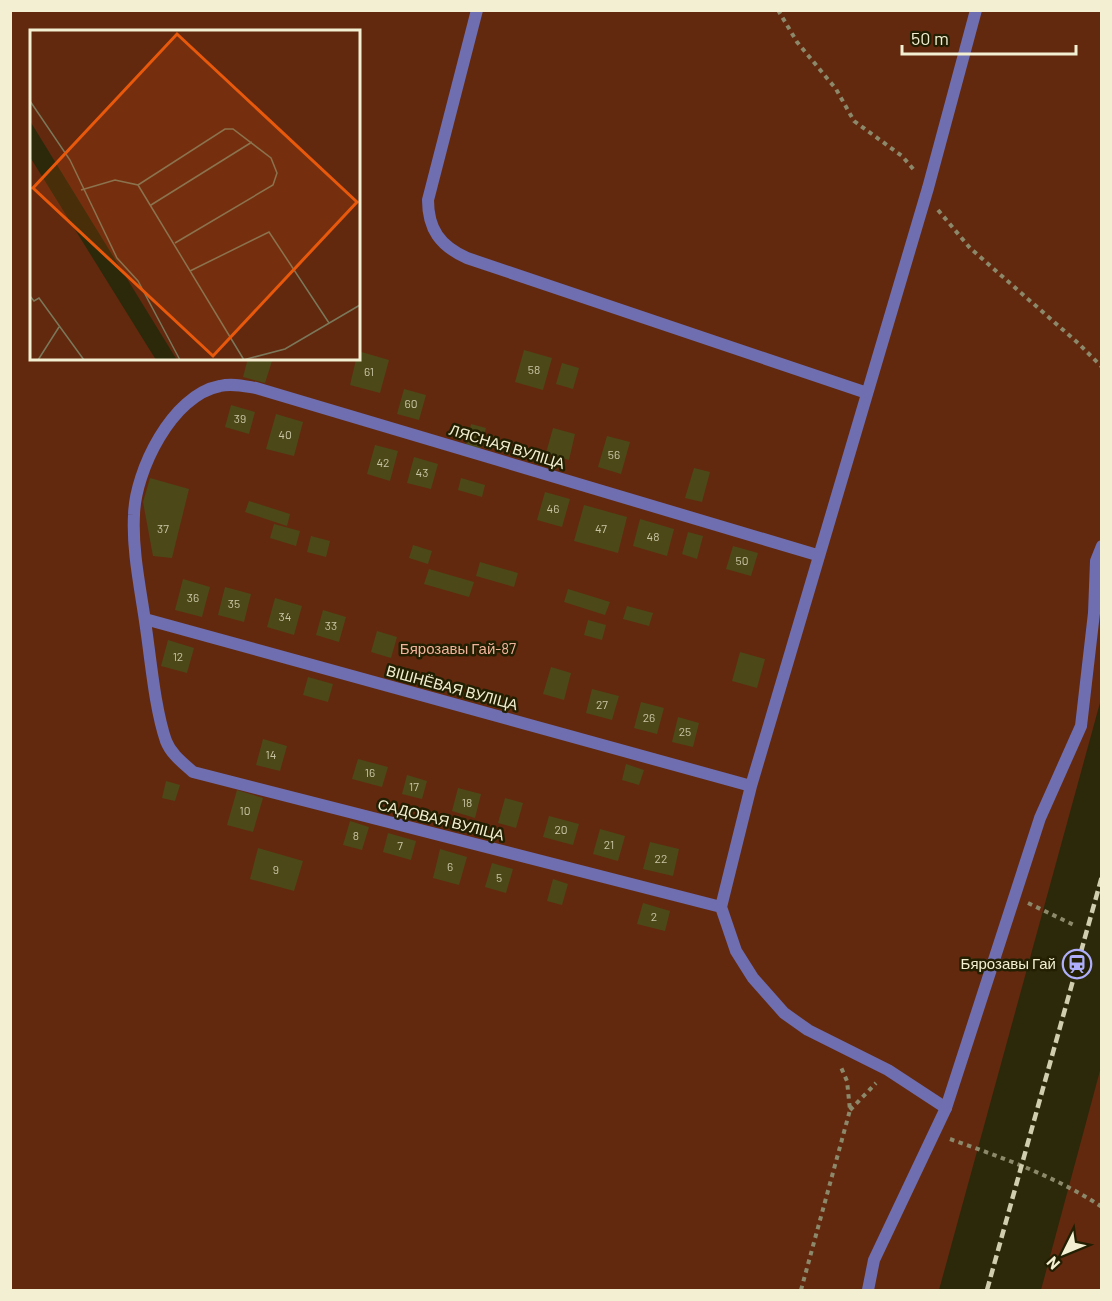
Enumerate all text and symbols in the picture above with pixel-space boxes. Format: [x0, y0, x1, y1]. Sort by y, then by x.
scale bar [902, 18, 1076, 56]
text: 50 m [911, 27, 949, 49]
inset map [30, 30, 360, 360]
house number: 58 [528, 362, 540, 376]
house number: 61 [364, 364, 374, 378]
house number: 60 [405, 396, 417, 410]
house number: 39 [234, 411, 246, 425]
street label: ЛЯСНАЯ ВУЛІЦА [447, 420, 567, 472]
house number: 40 [278, 427, 292, 441]
house number: 56 [608, 447, 620, 461]
house number: 42 [376, 455, 390, 469]
house number: 43 [416, 465, 428, 479]
house number: 46 [547, 501, 559, 515]
house number: 37 [157, 521, 169, 535]
house number: 47 [595, 521, 607, 535]
house number: 48 [647, 529, 659, 543]
house number: 50 [736, 553, 748, 567]
house number: 36 [187, 590, 199, 604]
house number: 35 [228, 596, 240, 610]
house number: 34 [279, 609, 291, 623]
house number: 33 [325, 618, 337, 632]
park label: Бярозавы Гай-87 [400, 639, 516, 657]
house number: 12 [173, 649, 183, 663]
street label: ВІШНЁВАЯ ВУЛІЦА [384, 661, 520, 713]
house number: 27 [596, 697, 608, 711]
house number: 26 [643, 710, 655, 724]
house number: 25 [679, 724, 691, 738]
house number: 14 [266, 747, 276, 761]
house number: 16 [365, 765, 375, 779]
house number: 17 [409, 779, 419, 793]
street label: САДОВАЯ ВУЛІЦА [376, 795, 506, 843]
house number: 18 [462, 795, 472, 809]
house number: 10 [240, 803, 250, 817]
house number: 20 [554, 822, 568, 836]
house number: 8 [353, 828, 359, 842]
house number: 21 [604, 837, 614, 851]
house number: 7 [397, 838, 403, 852]
house number: 22 [655, 851, 667, 865]
house number: 6 [447, 859, 453, 873]
house number: 9 [273, 862, 279, 876]
house number: 5 [496, 870, 502, 884]
house number: 2 [651, 909, 657, 923]
station icon: Бярозавы Гай [1061, 948, 1093, 980]
place label: Бярозавы Гай [961, 954, 1056, 972]
north arrow [1034, 1223, 1094, 1283]
text: N [1042, 1253, 1063, 1274]

